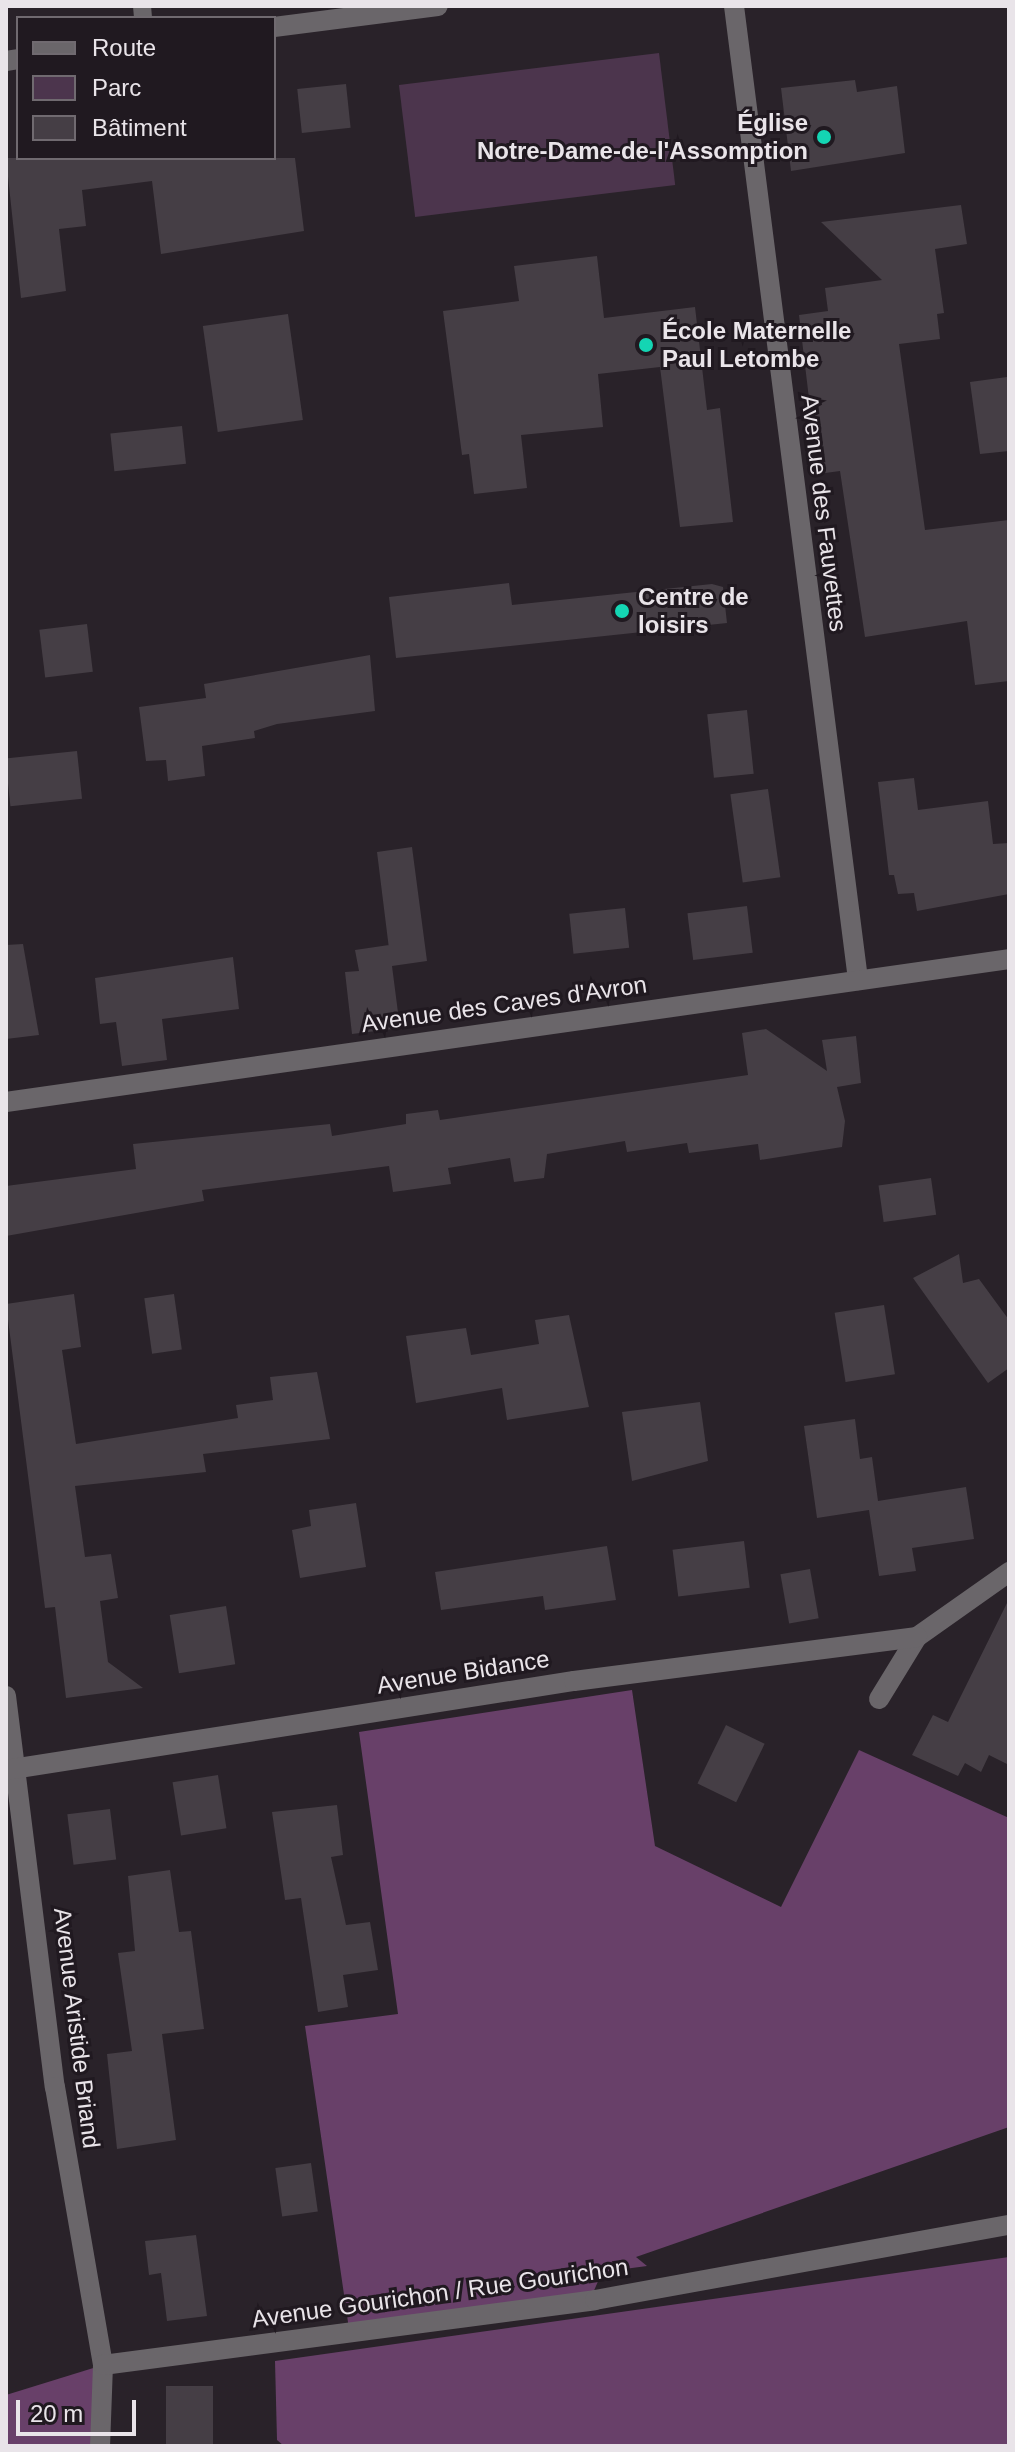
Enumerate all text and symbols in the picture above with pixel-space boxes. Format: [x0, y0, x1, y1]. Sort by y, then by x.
legend [16, 16, 276, 160]
text: Route [92, 34, 156, 61]
text: Parc [92, 74, 141, 101]
place label: Église Notre-Dame-de-l'Assomption [477, 109, 808, 165]
text: Bâtiment [92, 114, 187, 141]
marker: Église Notre-Dame-de-l'Assomption [815, 128, 833, 146]
place label: École Maternelle Paul Letombe [662, 317, 851, 373]
marker: École Maternelle Paul Letombe [637, 336, 655, 354]
street label: Avenue des Fauvettes [795, 393, 853, 633]
place label: Centre de loisirs [638, 583, 749, 639]
marker: Centre de loisirs [613, 602, 631, 620]
street label: Avenue des Caves d'Avron [359, 970, 649, 1038]
street label: Avenue Bidance [375, 1644, 551, 1700]
street label: Avenue Aristide Briand [48, 1905, 106, 2151]
street label: Avenue Gourichon / Rue Gourichon [250, 2252, 630, 2334]
scale bar [20, 2384, 140, 2434]
text: 20 m [30, 2400, 83, 2427]

